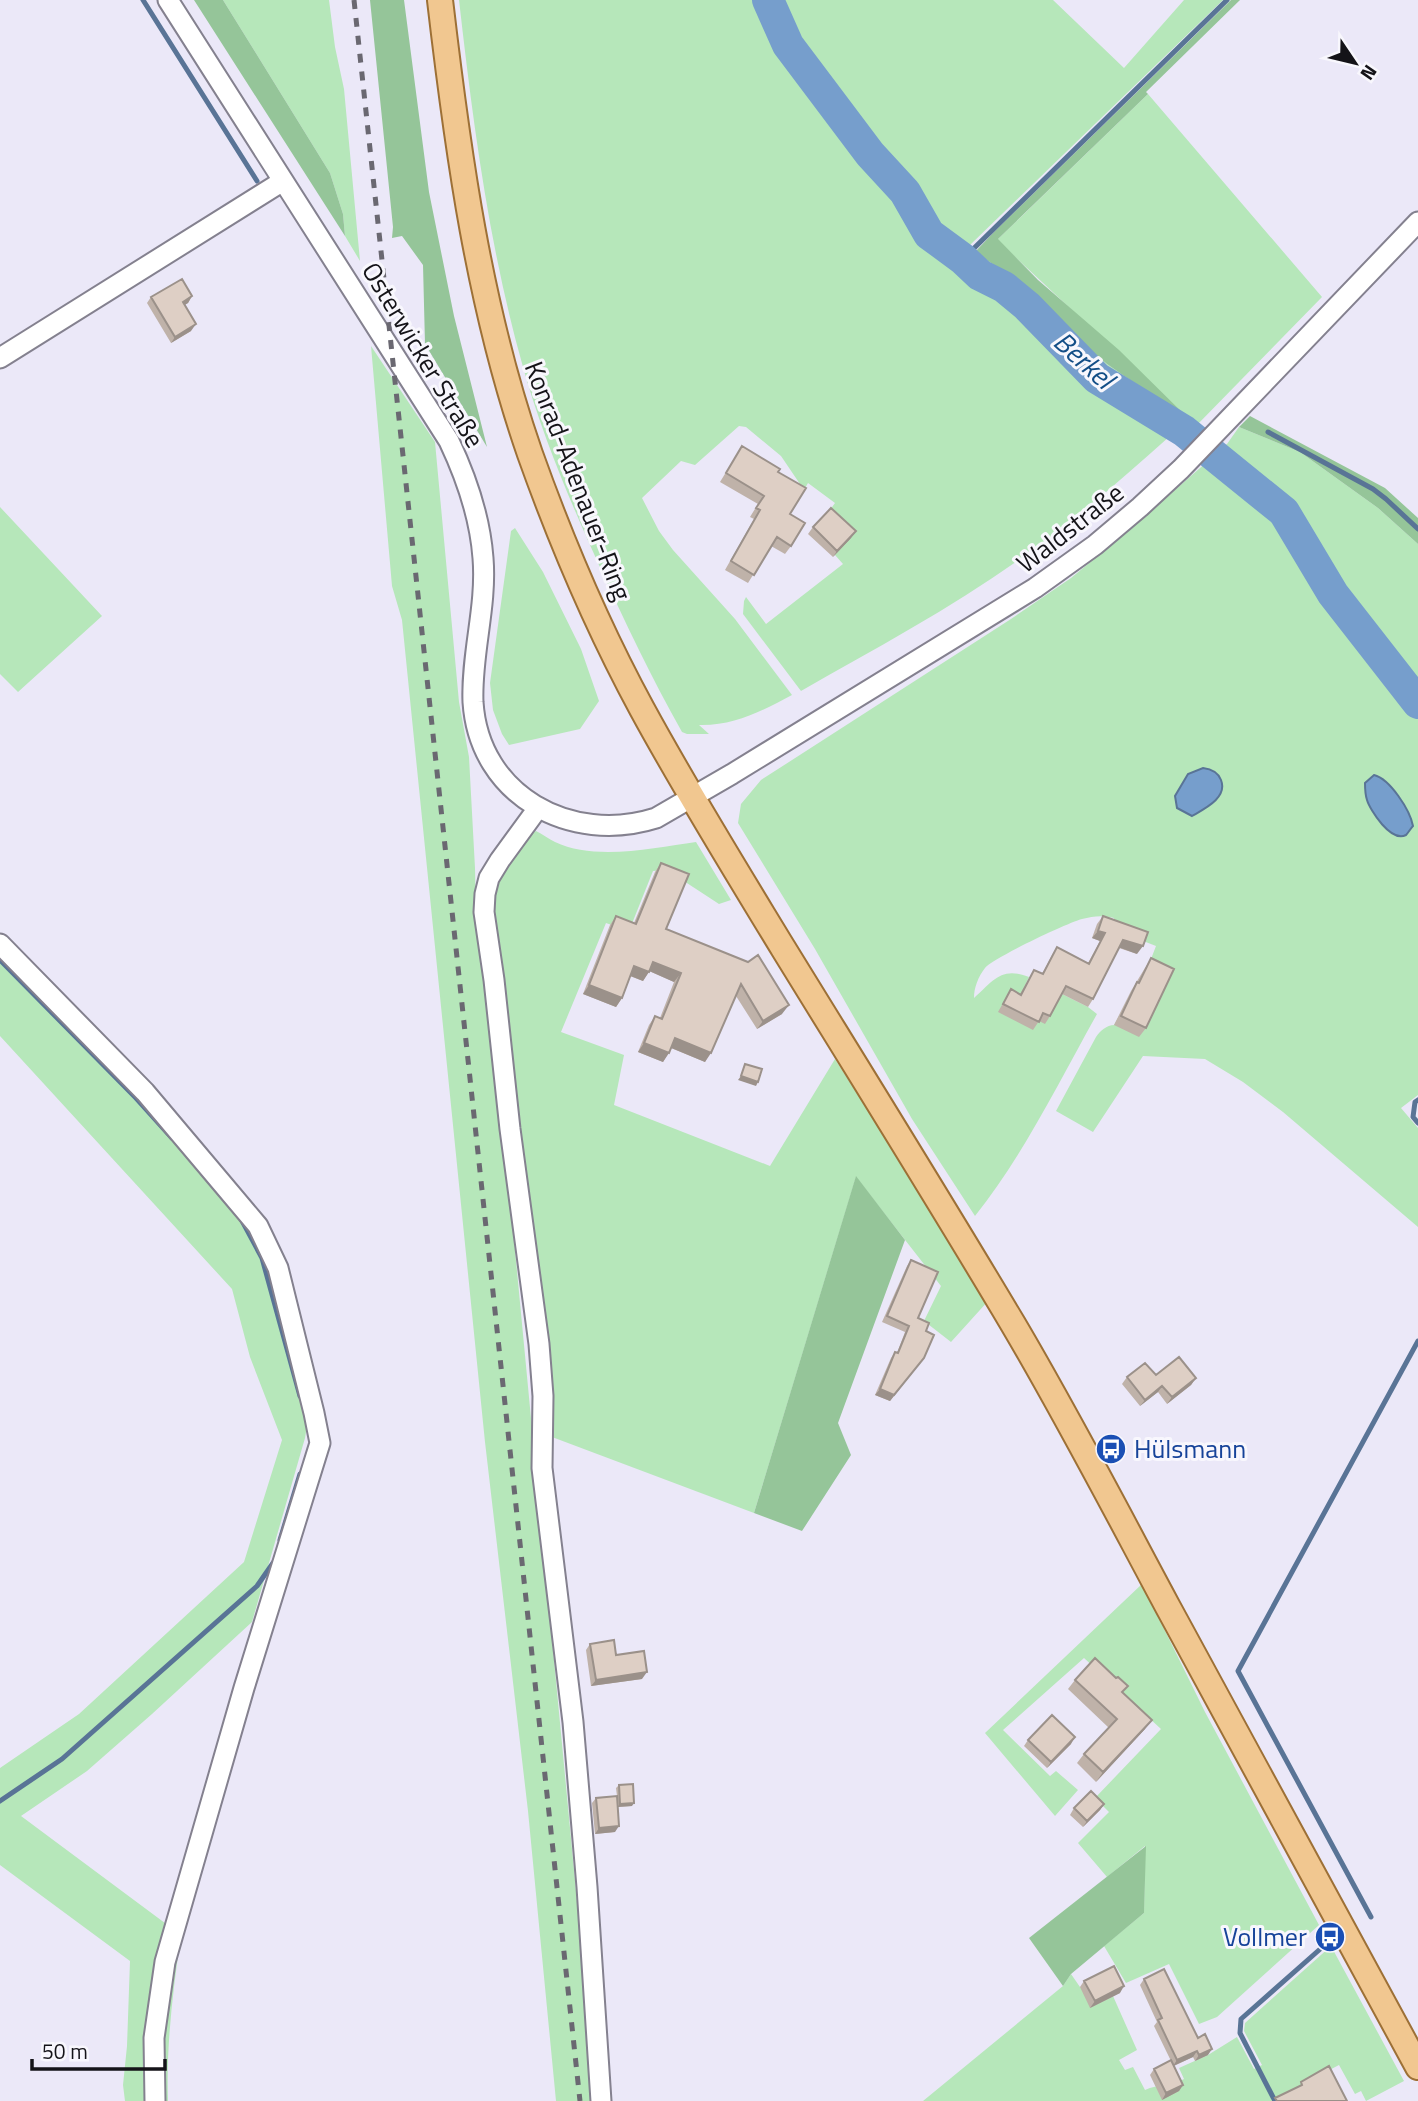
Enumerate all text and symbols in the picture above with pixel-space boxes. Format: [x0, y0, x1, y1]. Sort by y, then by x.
north arrow [1320, 28, 1390, 98]
text: N [1354, 59, 1385, 87]
street label: Osterwicker Straße [353, 255, 494, 455]
water label: Berkel [1044, 321, 1127, 401]
street label: Konrad-Adenauer-Ring [515, 356, 642, 606]
street label: Waldstraße [1008, 473, 1132, 582]
place label: Hülsmann [1134, 1429, 1246, 1468]
bus stop icon: Hülsmann [1094, 1432, 1128, 1466]
place label: Vollmer [1223, 1917, 1307, 1956]
bus stop icon: Vollmer [1313, 1920, 1347, 1954]
scale bar [32, 2028, 164, 2072]
text: 50 m [42, 2035, 88, 2067]

